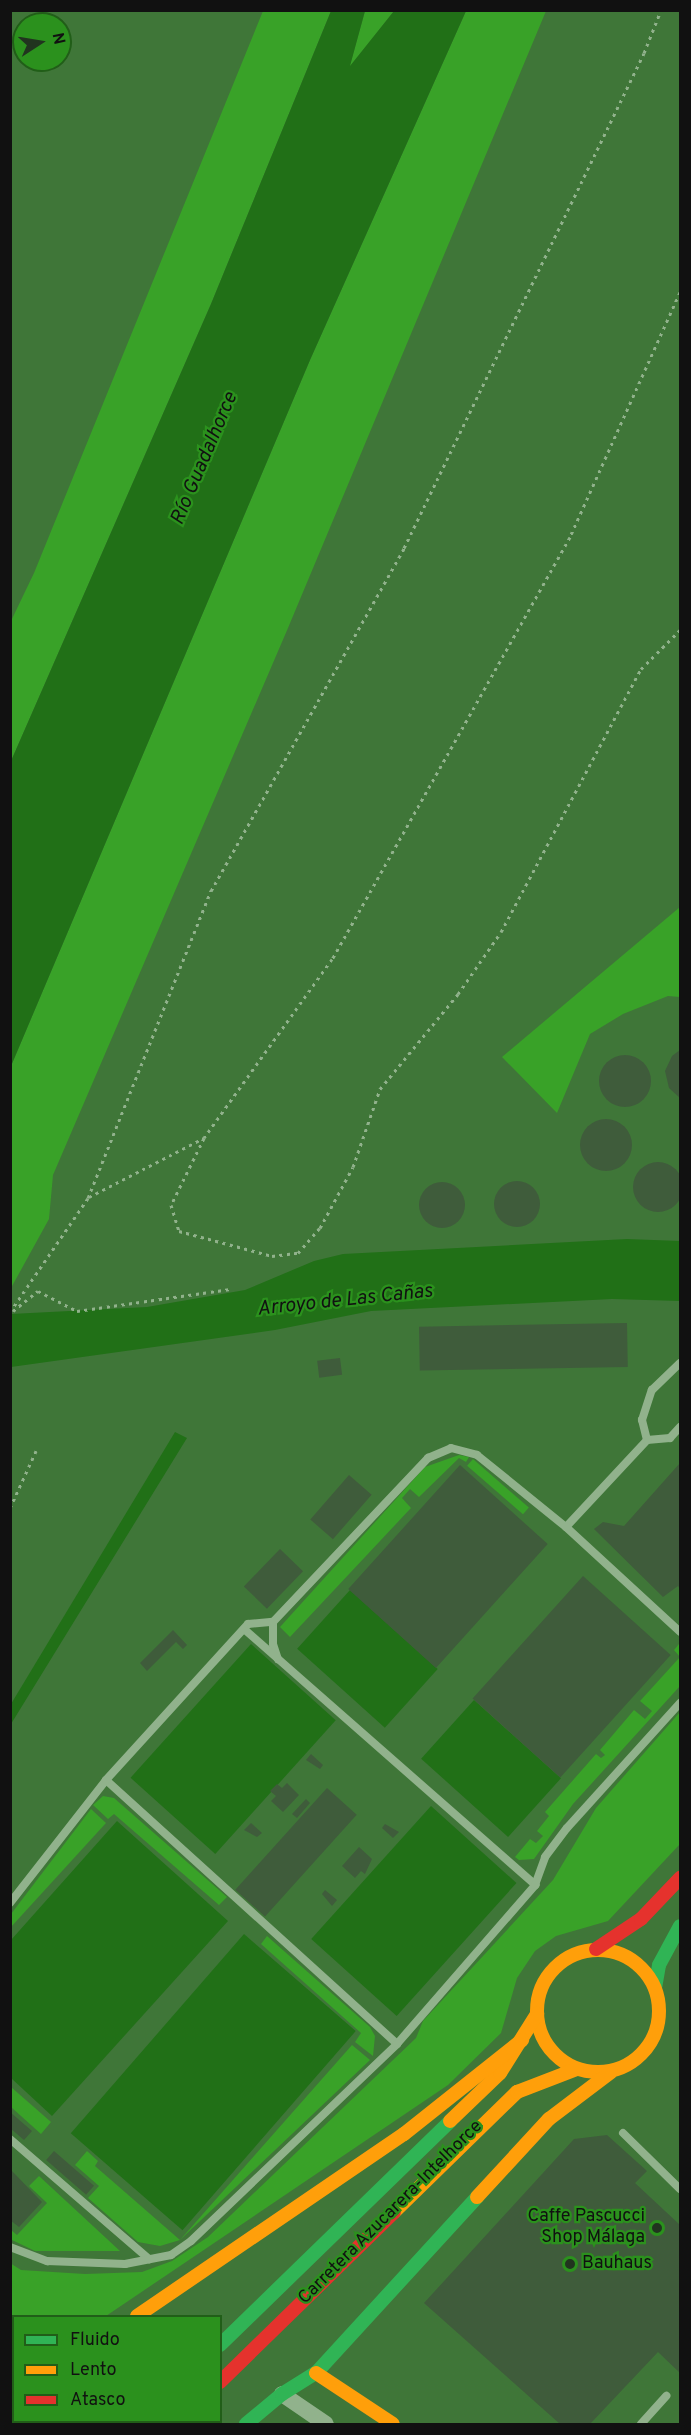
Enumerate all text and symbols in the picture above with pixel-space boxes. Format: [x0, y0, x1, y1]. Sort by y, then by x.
north arrow [12, 12, 72, 72]
text: N [47, 31, 69, 46]
water label: Río Guadalhorce [166, 389, 244, 529]
water label: Arroyo de Las Cañas [256, 1280, 434, 1322]
street label: Carretera Azucarera-Intelhorce [294, 2116, 488, 2310]
place label: Caffe Pascucci Shop Málaga [528, 2207, 645, 2250]
marker: Caffe Pascucci Shop Málaga [650, 2221, 664, 2235]
place label: Bauhaus [582, 2253, 652, 2275]
marker: Bauhaus [563, 2257, 577, 2271]
legend [12, 2315, 222, 2423]
text: Fluido [70, 2329, 120, 2352]
text: Lento [70, 2359, 116, 2382]
text: Atasco [70, 2389, 126, 2412]

